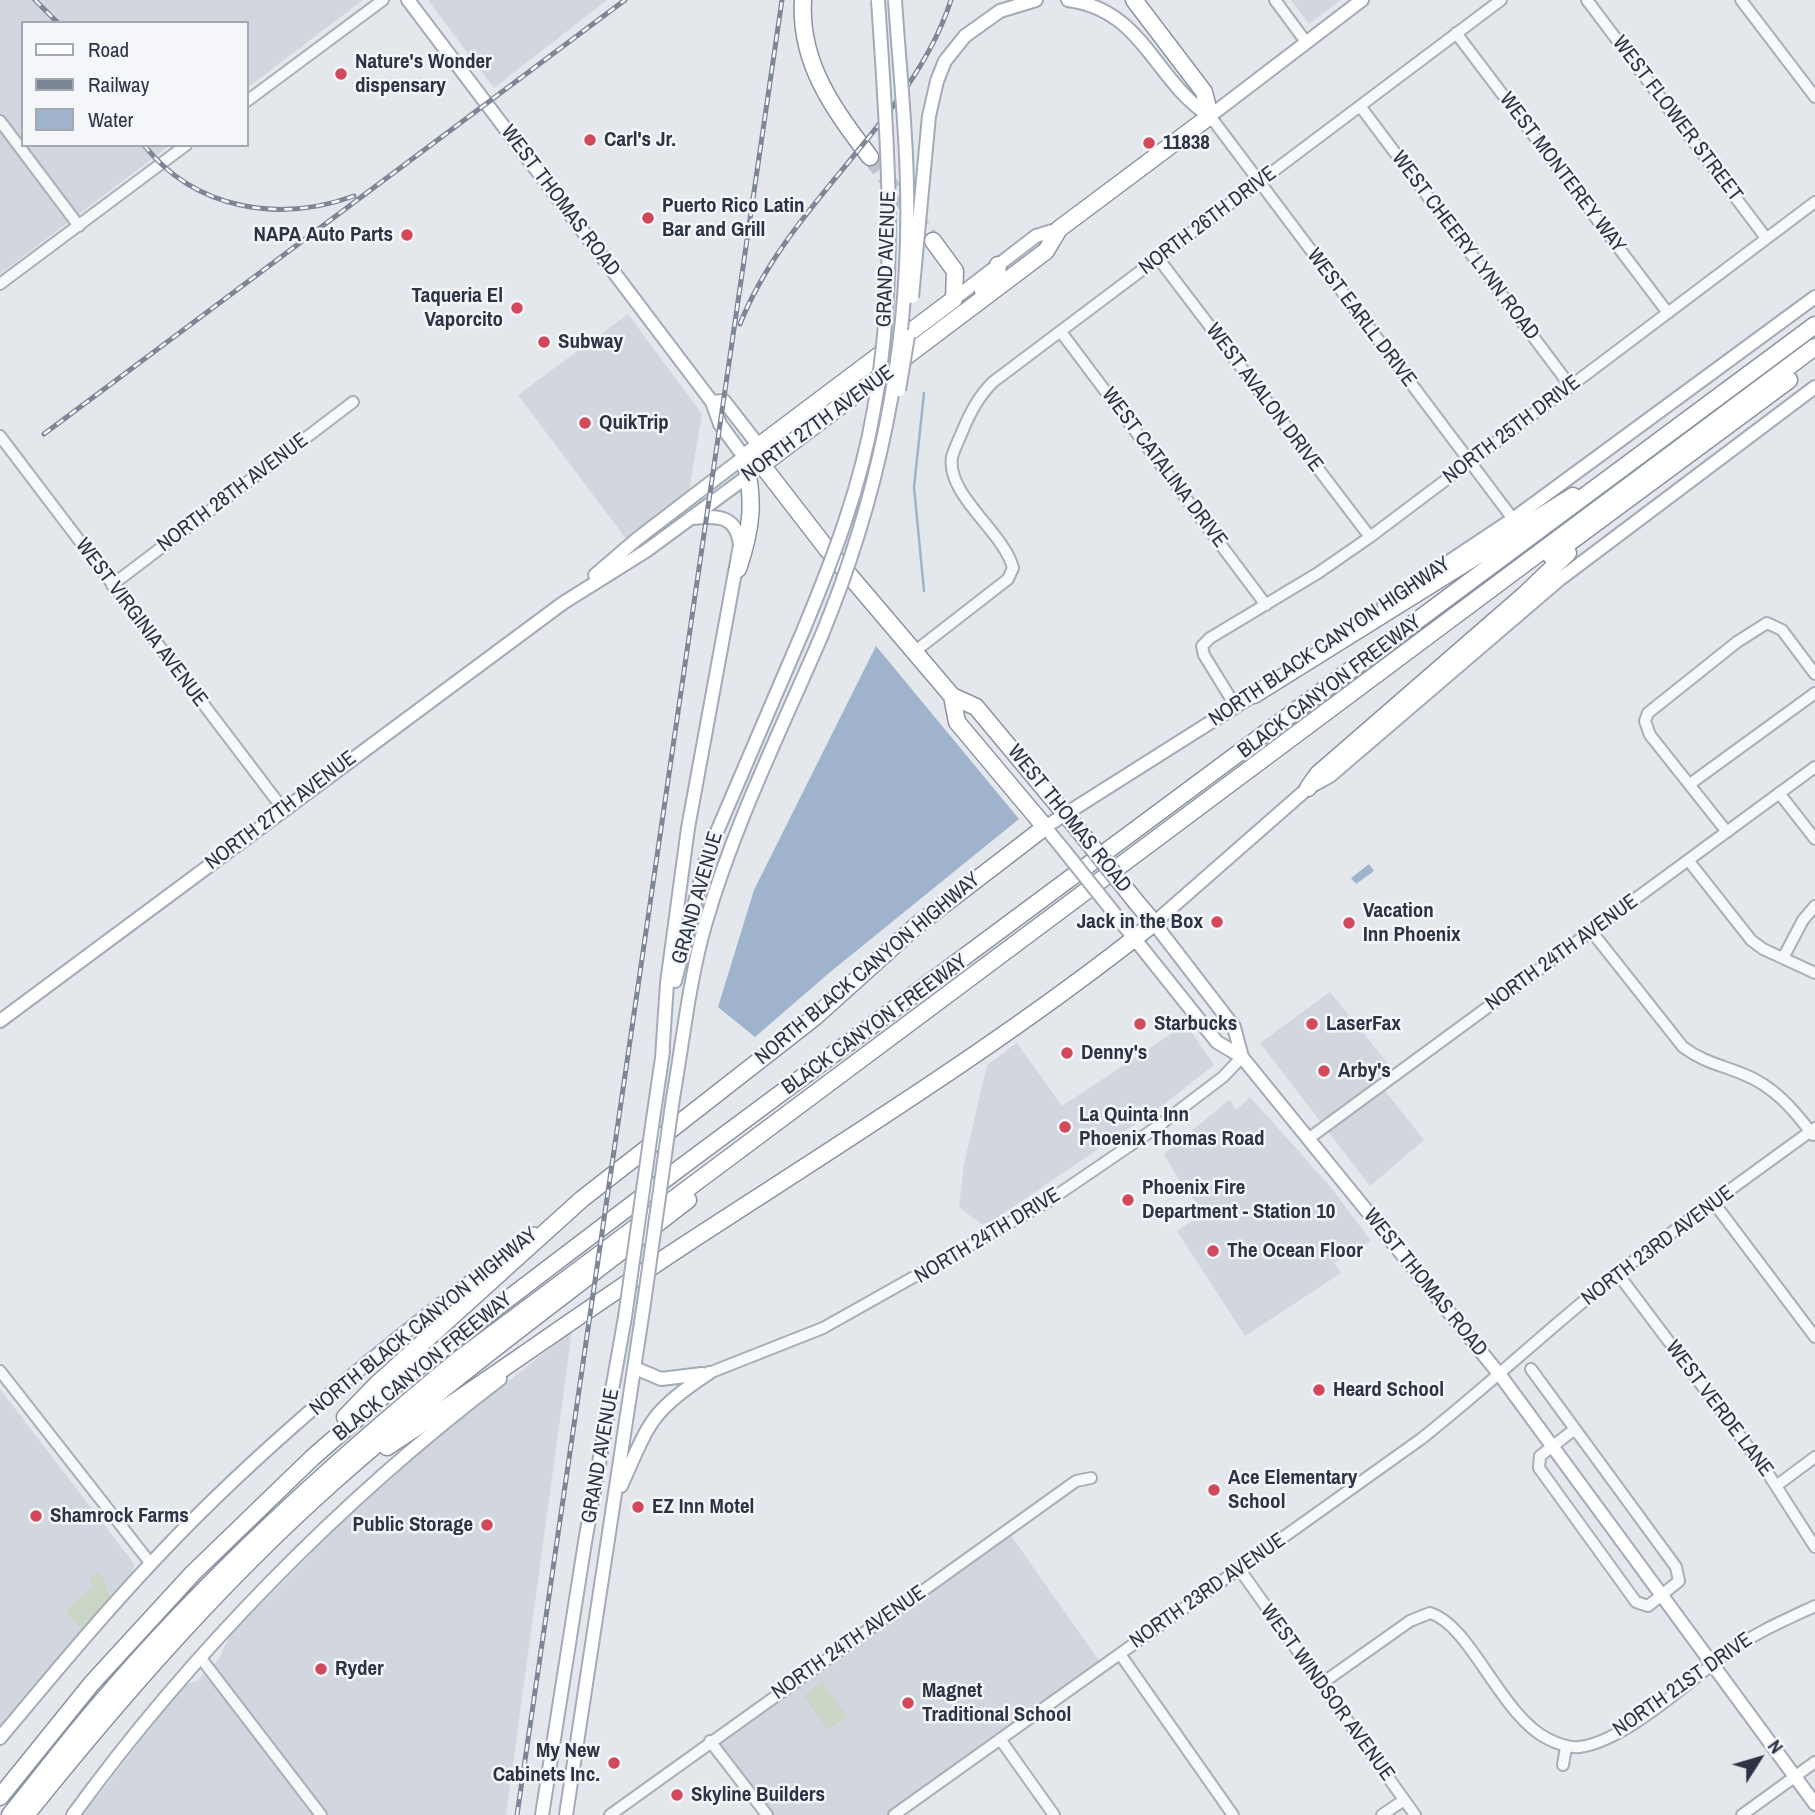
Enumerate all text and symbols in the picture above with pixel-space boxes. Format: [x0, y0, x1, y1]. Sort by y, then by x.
legend [21, 21, 248, 147]
street label: WEST FLOWER STREET [1606, 31, 1748, 207]
text: Road [88, 35, 129, 64]
place label: Nature's Wonder dispensary [355, 49, 492, 99]
marker: Nature's Wonder dispensary [333, 66, 349, 82]
text: Railway [88, 70, 149, 99]
street label: WEST MONTEREY WAY [1493, 88, 1631, 258]
text: Water [88, 105, 133, 134]
street label: WEST THOMAS ROAD [495, 120, 625, 282]
place label: Carl's Jr. [604, 127, 676, 153]
place label: 11838 [1163, 130, 1210, 156]
marker: Carl's Jr. [582, 132, 598, 148]
marker: 11838 [1141, 135, 1157, 151]
street label: WEST CHEERY LYNN ROAD [1386, 147, 1544, 345]
street label: NORTH 26TH DRIVE [1134, 161, 1282, 281]
street label: GRAND AVENUE [872, 190, 902, 328]
place label: Puerto Rico Latin Bar and Grill [662, 193, 805, 243]
marker: Puerto Rico Latin Bar and Grill [640, 210, 656, 226]
place label: NAPA Auto Parts [254, 222, 393, 248]
marker: NAPA Auto Parts [399, 227, 415, 243]
street label: WEST EARLL DRIVE [1301, 244, 1421, 392]
place label: Taqueria El Vaporcito [411, 283, 503, 333]
marker: Taqueria El Vaporcito [509, 300, 525, 316]
street label: WEST AVALON DRIVE [1200, 319, 1328, 477]
place label: Subway [558, 329, 623, 355]
marker: Subway [536, 334, 552, 350]
street label: NORTH 27TH AVENUE [737, 360, 899, 488]
street label: NORTH 25TH DRIVE [1438, 370, 1586, 490]
street label: WEST CATALINA DRIVE [1096, 383, 1232, 553]
place label: QuikTrip [599, 410, 669, 436]
marker: QuikTrip [577, 415, 593, 431]
street label: NORTH 28TH AVENUE [153, 428, 313, 558]
street label: WEST VIRGINIA AVENUE [69, 534, 213, 712]
street label: NORTH BLACK CANYON HIGHWAY [1204, 552, 1456, 732]
street label: BLACK CANYON FREEWAY [1233, 610, 1427, 764]
street label: WEST THOMAS ROAD [1002, 740, 1136, 898]
street label: NORTH 27TH AVENUE [201, 746, 361, 876]
street label: GRAND AVENUE [667, 829, 729, 967]
street label: NORTH BLACK CANYON HIGHWAY [750, 867, 986, 1071]
street label: NORTH 24TH AVENUE [1481, 889, 1643, 1017]
place label: Vacation Inn Phoenix [1363, 898, 1461, 948]
place label: Jack in the Box [1077, 909, 1203, 935]
marker: Jack in the Box [1209, 914, 1225, 930]
marker: Vacation Inn Phoenix [1341, 915, 1357, 931]
street label: BLACK CANYON FREEWAY [777, 949, 973, 1101]
place label: Starbucks [1154, 1011, 1237, 1037]
place label: LaserFax [1326, 1011, 1401, 1037]
marker: Starbucks [1132, 1016, 1148, 1032]
marker: LaserFax [1304, 1016, 1320, 1032]
place label: Denny's [1081, 1040, 1147, 1066]
marker: Denny's [1059, 1045, 1075, 1061]
place label: Arby's [1338, 1058, 1391, 1084]
marker: Arby's [1316, 1063, 1332, 1079]
place label: La Quinta Inn Phoenix Thomas Road [1079, 1102, 1265, 1152]
marker: La Quinta Inn Phoenix Thomas Road [1057, 1119, 1073, 1135]
place label: Phoenix Fire Department - Station 10 [1142, 1175, 1335, 1225]
street label: NORTH 23RD AVENUE [1577, 1181, 1739, 1311]
street label: NORTH 24TH DRIVE [911, 1183, 1065, 1289]
marker: Phoenix Fire Department - Station 10 [1120, 1192, 1136, 1208]
street label: WEST THOMAS ROAD [1358, 1204, 1492, 1362]
street label: NORTH BLACK CANYON HIGHWAY [305, 1222, 543, 1422]
place label: The Ocean Floor [1227, 1238, 1363, 1264]
marker: The Ocean Floor [1205, 1243, 1221, 1259]
street label: BLACK CANYON FREEWAY [328, 1287, 518, 1447]
street label: WEST VERDE LANE [1660, 1336, 1778, 1482]
place label: Heard School [1333, 1377, 1444, 1403]
marker: Heard School [1311, 1382, 1327, 1398]
street label: GRAND AVENUE [577, 1387, 625, 1525]
place label: Ace Elementary School [1228, 1465, 1357, 1515]
marker: Ace Elementary School [1206, 1482, 1222, 1498]
place label: EZ Inn Motel [652, 1494, 754, 1520]
marker: EZ Inn Motel [630, 1499, 646, 1515]
place label: Shamrock Farms [50, 1503, 189, 1529]
marker: Shamrock Farms [28, 1508, 44, 1524]
place label: Public Storage [352, 1512, 473, 1538]
marker: Public Storage [479, 1517, 495, 1533]
street label: NORTH 23RD AVENUE [1125, 1528, 1291, 1654]
street label: NORTH 24TH AVENUE [767, 1580, 931, 1706]
street label: WEST WINDSOR AVENUE [1254, 1600, 1400, 1786]
street label: NORTH 21ST DRIVE [1608, 1628, 1758, 1742]
place label: Ryder [335, 1656, 384, 1682]
marker: Ryder [313, 1661, 329, 1677]
place label: Magnet Traditional School [922, 1678, 1071, 1728]
marker: Magnet Traditional School [900, 1695, 916, 1711]
north arrow [1724, 1724, 1794, 1794]
text: N [1762, 1734, 1790, 1759]
place label: My New Cabinets Inc. [493, 1738, 600, 1788]
marker: My New Cabinets Inc. [606, 1755, 622, 1771]
place label: Skyline Builders [691, 1782, 825, 1808]
marker: Skyline Builders [669, 1787, 685, 1803]

